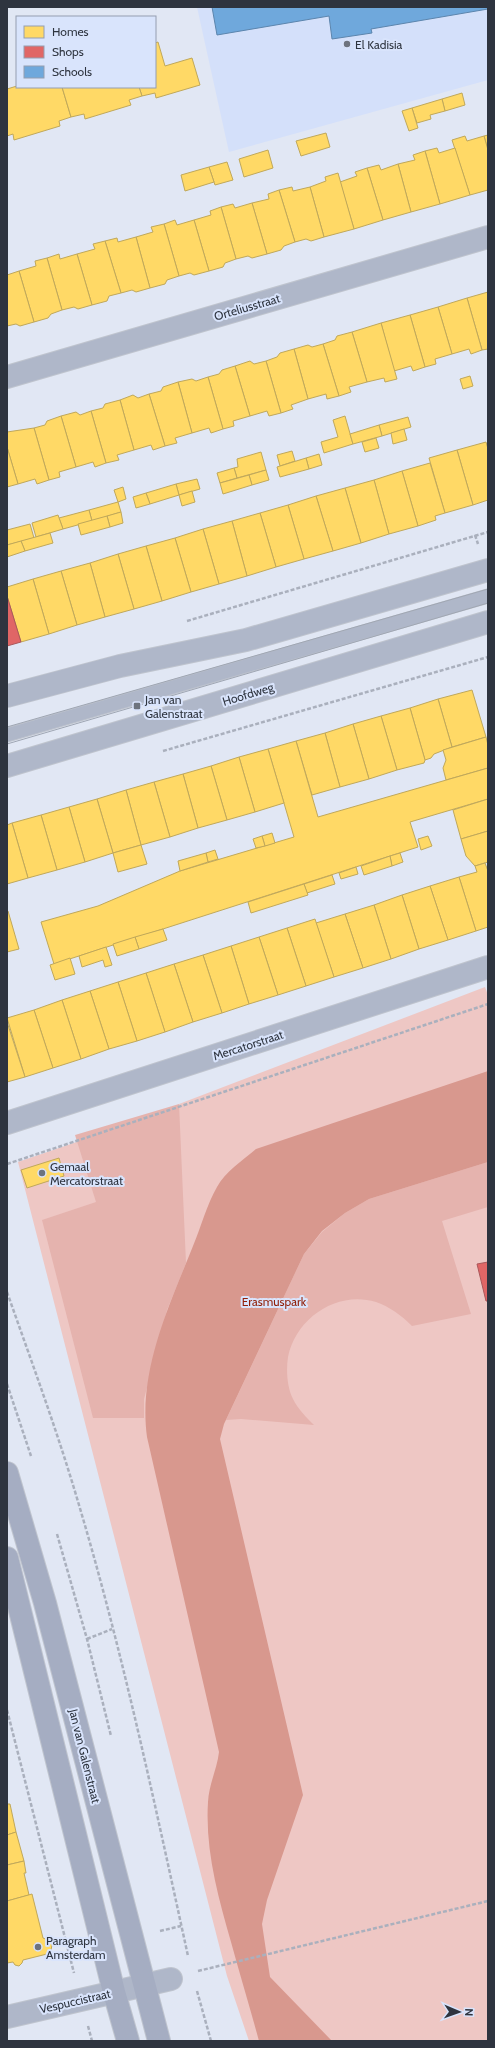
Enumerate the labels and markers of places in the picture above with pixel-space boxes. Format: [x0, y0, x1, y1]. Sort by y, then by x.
place label: El Kadisia [355, 37, 402, 52]
marker: El Kadisia [342, 39, 352, 49]
place label: Jan van Galenstraat [144, 692, 203, 721]
marker: Jan van Galenstraat [132, 701, 142, 711]
place label: Gemaal Mercatorstraat [50, 1159, 123, 1188]
marker: Gemaal Mercatorstraat [37, 1168, 47, 1178]
place label: Paragraph Amsterdam [46, 1933, 106, 1962]
marker: Paragraph Amsterdam [33, 1942, 43, 1952]

